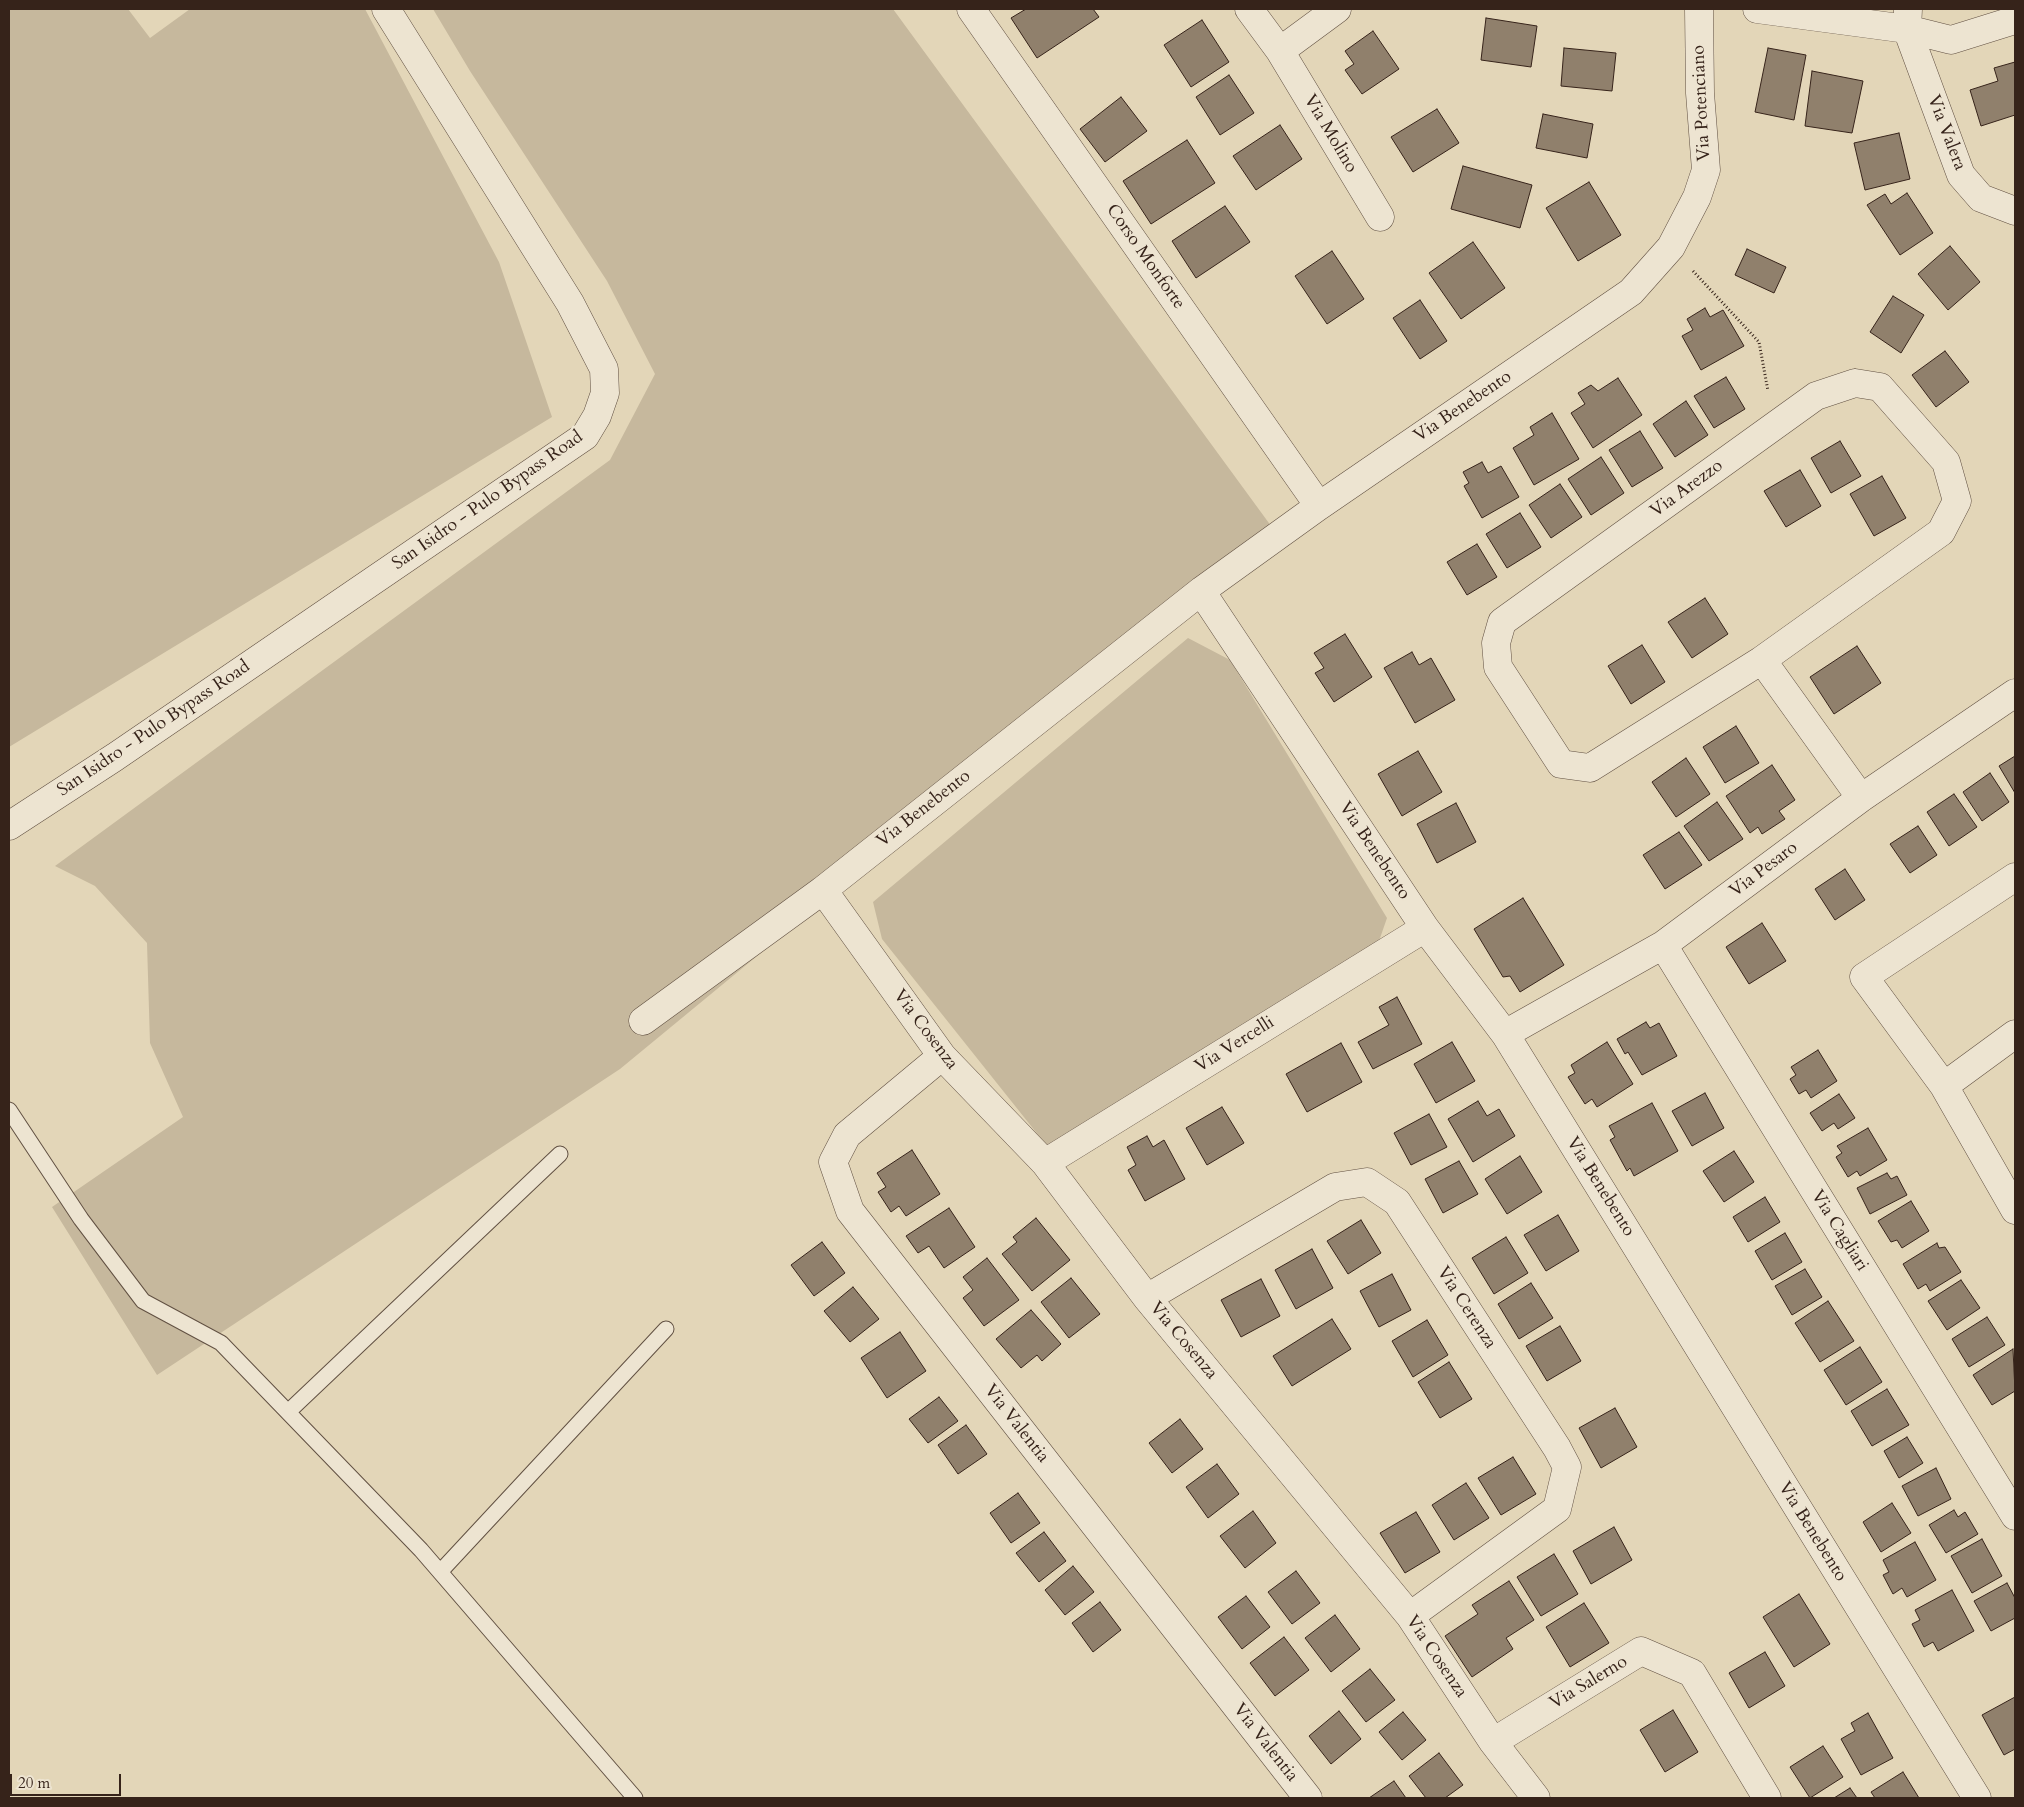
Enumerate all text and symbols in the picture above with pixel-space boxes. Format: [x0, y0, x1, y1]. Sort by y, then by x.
street label: Via Potenciano [1688, 44, 1716, 162]
street label: Via Molino [1298, 91, 1362, 177]
street label: Via Valera [1922, 92, 1970, 174]
street label: Corso Monforte [1101, 200, 1189, 314]
street label: Via Benebento [1410, 366, 1516, 448]
street label: San Isidro - Pulo Bypass Road [388, 427, 588, 575]
street label: Via Arezzo [1647, 455, 1727, 523]
street label: San Isidro - Pulo Bypass Road [54, 656, 254, 802]
street label: Via Benebento [873, 766, 975, 852]
street label: Via Benebento [1333, 798, 1415, 904]
street label: Via Pesaro [1726, 837, 1802, 903]
street label: Via Cosenza [888, 986, 962, 1074]
street label: Via Vercelli [1191, 1012, 1279, 1078]
street label: Via Benebento [1561, 1133, 1639, 1241]
street label: Via Cagliari [1806, 1186, 1872, 1276]
street label: Via Cerenza [1431, 1263, 1501, 1353]
street label: Via Cosenza [1144, 1298, 1222, 1384]
street label: Via Valentia [979, 1381, 1053, 1467]
street label: Via Benebento [1773, 1478, 1851, 1586]
street label: Via Cosenza [1401, 1612, 1471, 1702]
street label: Via Salerno [1546, 1651, 1632, 1715]
street label: Via Valentia [1228, 1700, 1302, 1786]
scale bar [12, 1764, 124, 1796]
text: 20 m [18, 1773, 50, 1793]

